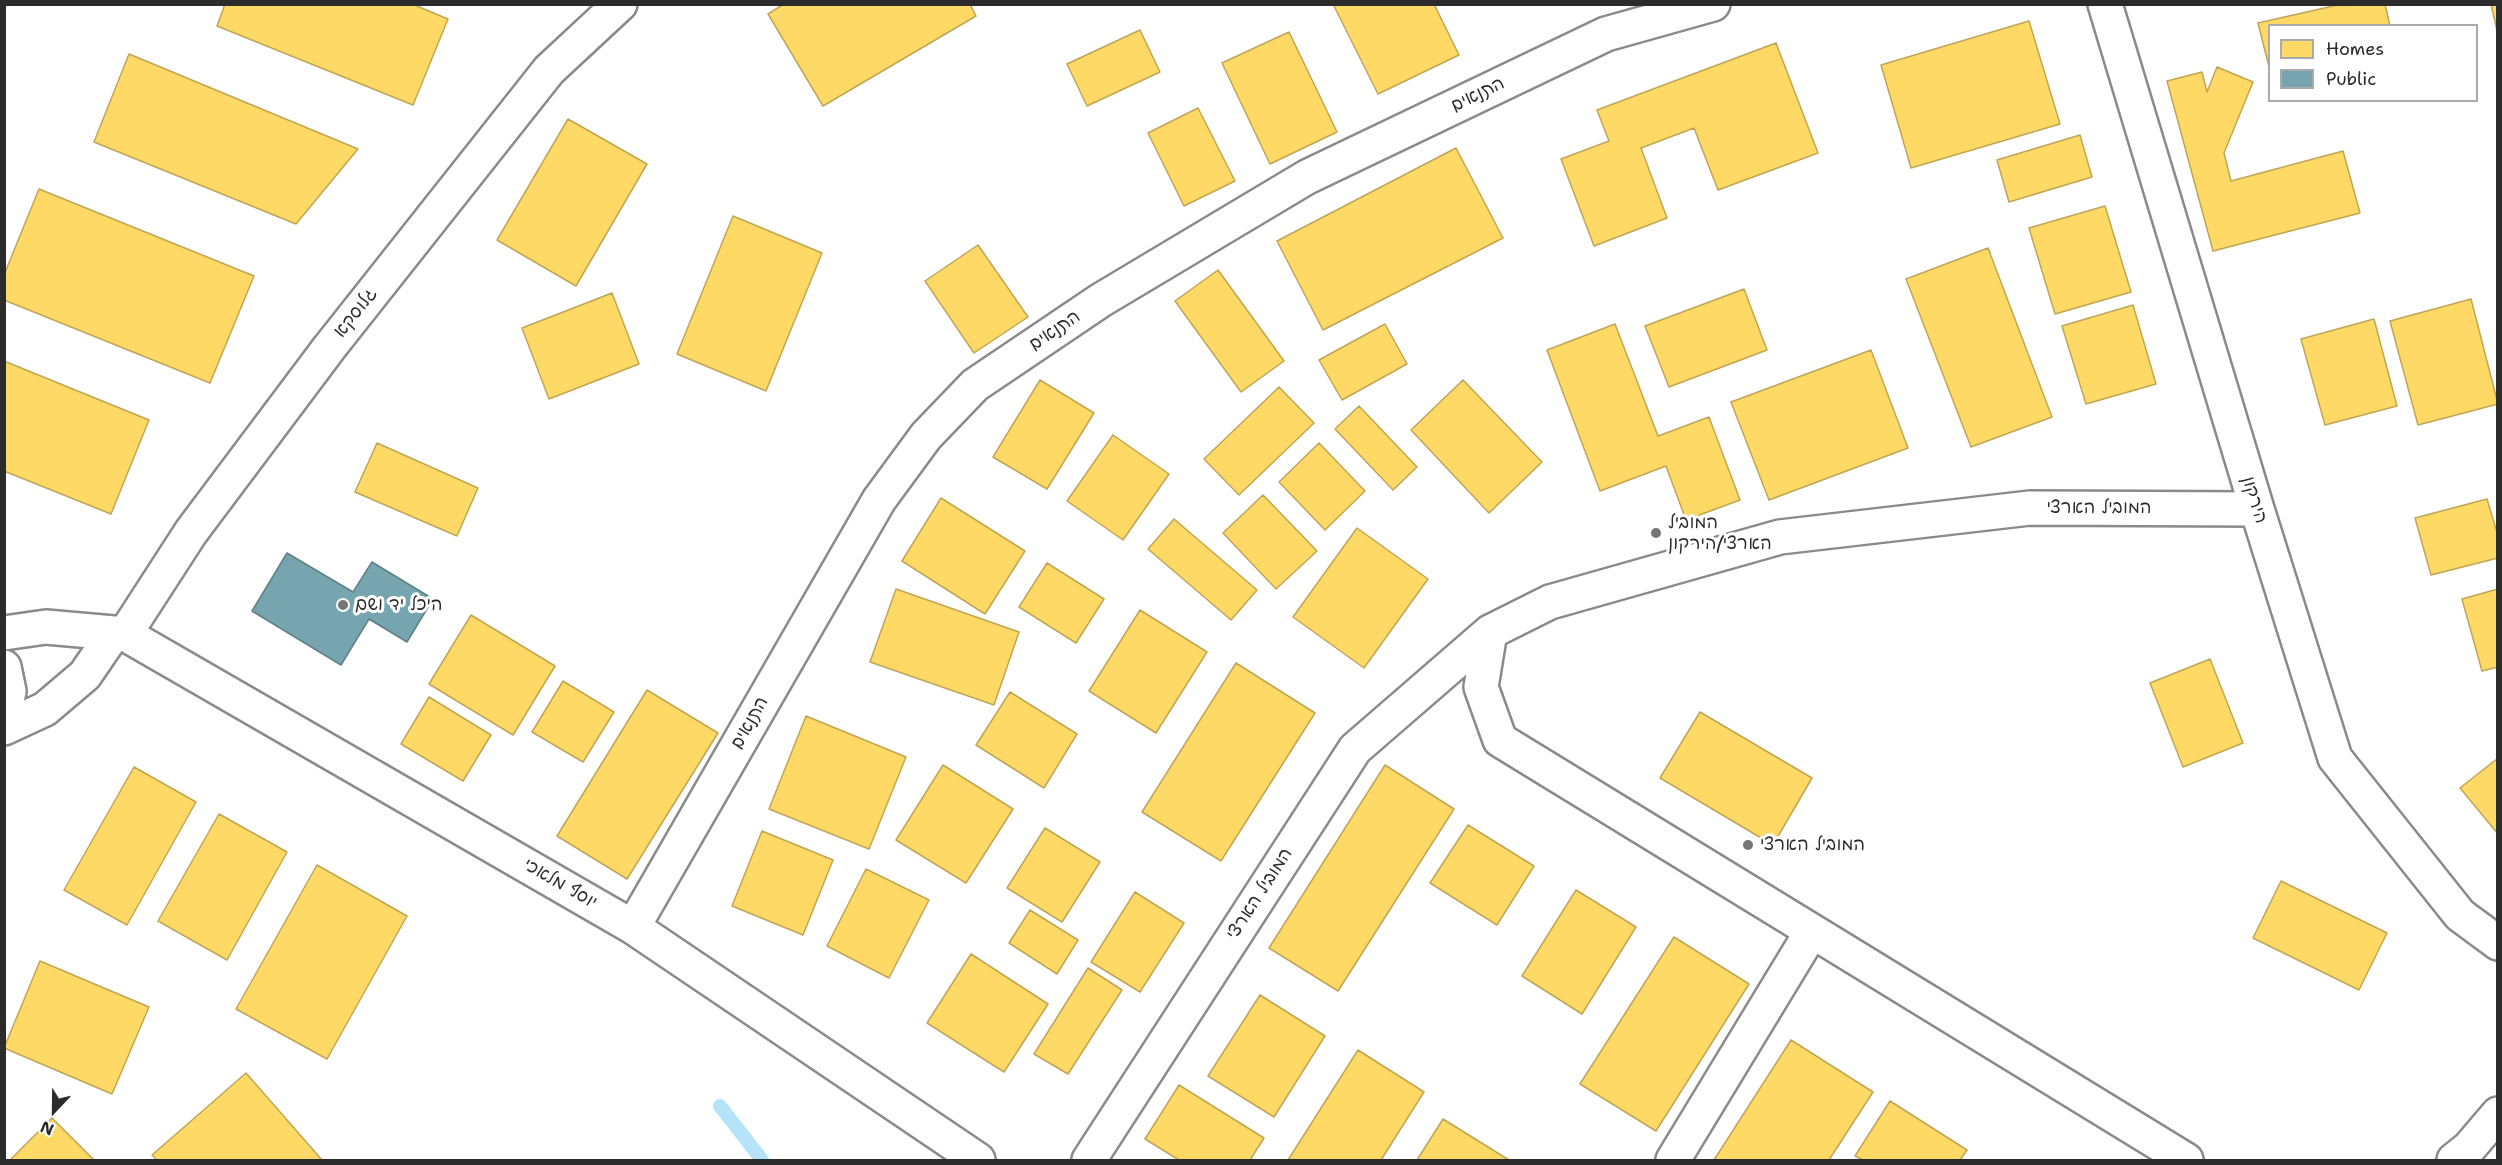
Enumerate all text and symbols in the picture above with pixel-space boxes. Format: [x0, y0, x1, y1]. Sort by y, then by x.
legend [2268, 24, 2478, 102]
text: Homes [2326, 37, 2384, 61]
text: Public [2326, 67, 2376, 91]
street label: התנאים [1448, 73, 1508, 117]
street label: גלוסקא [330, 284, 382, 342]
street label: התנאים [1025, 306, 1085, 356]
street label: הירקון [2237, 474, 2271, 526]
street label: המוביל הארצי [2047, 497, 2151, 519]
place label: המוביל הארצי/הירקון [1668, 512, 1772, 554]
marker: המוביל הארצי/הירקון [1649, 526, 1663, 540]
place label: היכל יד ושם [355, 594, 443, 616]
marker: היכל יד ושם [336, 598, 350, 612]
street label: התנאים [726, 693, 774, 753]
place label: המוביל הארצי [1760, 834, 1865, 856]
marker: המוביל הארצי [1741, 838, 1755, 852]
street label: המוביל הארצי [1222, 844, 1298, 944]
street label: יוסף מלאכי [519, 854, 601, 914]
north arrow [24, 1081, 84, 1141]
text: N [37, 1116, 57, 1140]

